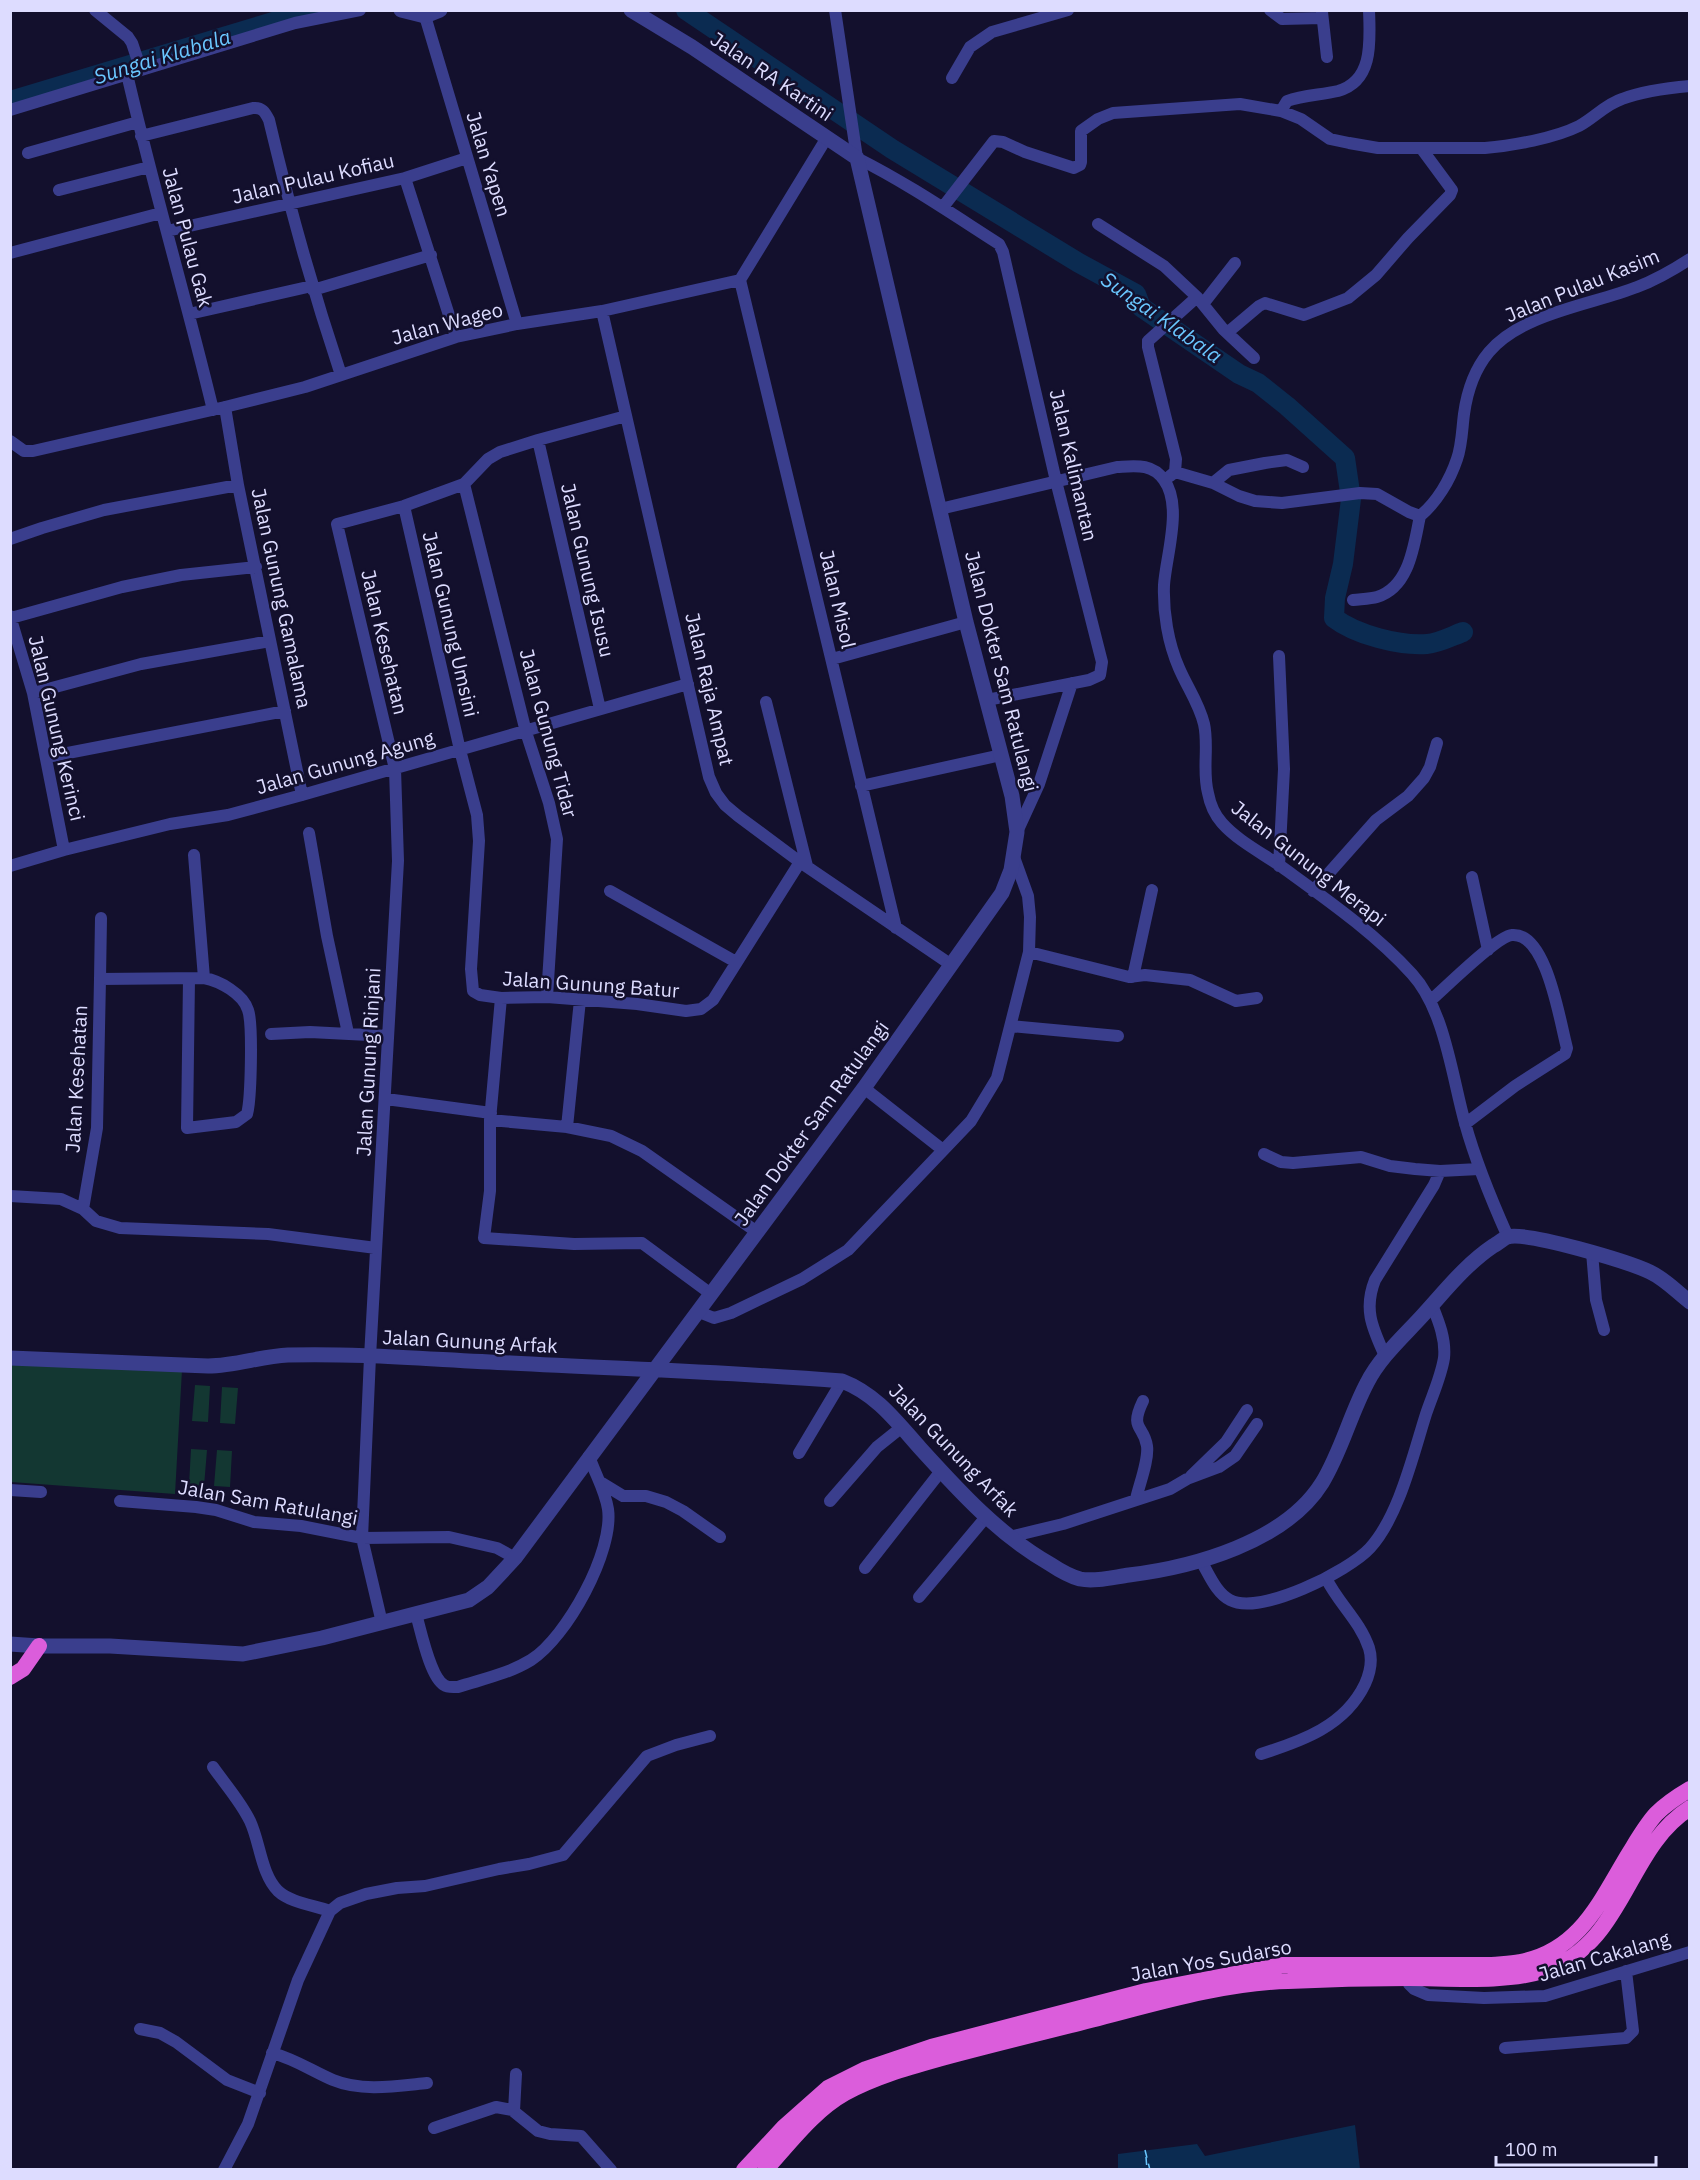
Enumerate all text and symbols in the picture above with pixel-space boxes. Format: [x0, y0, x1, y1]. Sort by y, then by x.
water label: Sungai Klabala [90, 22, 234, 90]
street label: Jalan RA Kartini [705, 25, 839, 127]
street label: Jalan Yapen [460, 108, 518, 220]
street label: Jalan Pulau Kofiau [229, 146, 397, 210]
street label: Jalan Pulau Gak [156, 164, 220, 310]
street label: Jalan Pulau Kasim [1501, 242, 1663, 328]
water label: Sungai Klabala [1096, 265, 1228, 369]
street label: Jalan Wageo [388, 295, 506, 351]
street label: Jalan Kalimantan [1043, 386, 1105, 544]
street label: Jalan Gunung Isusu [555, 480, 621, 660]
street label: Jalan Gunung Gamalama [245, 485, 319, 711]
street label: Jalan Gunung Umsini [416, 528, 486, 720]
street label: Jalan Misol [814, 547, 862, 651]
street label: Jalan Dokter Sam Ratulangi [959, 548, 1045, 794]
street label: Jalan Kesehatan [355, 567, 415, 717]
street label: Jalan Raja Ampat [679, 610, 741, 768]
street label: Jalan Gunung Kerinci [23, 633, 91, 823]
street label: Jalan Gunung Tidar [513, 646, 585, 820]
street label: Jalan Gunung Agung [253, 724, 438, 800]
street label: Jalan Gunung Merapi [1226, 794, 1392, 932]
street label: Jalan Gunung Batur [502, 964, 680, 1004]
street label: Jalan Gunung Rinjani [350, 967, 386, 1157]
street label: Jalan Kesehatan [59, 1004, 93, 1154]
street label: Jalan Dokter Sam Ratulangi [727, 1015, 895, 1231]
street label: Jalan Gunung Arfak [382, 1323, 559, 1359]
street label: Jalan Gunung Arfak [883, 1377, 1025, 1523]
street label: Jalan Sam Ratulangi [176, 1473, 360, 1531]
street label: Jalan Cakalang [1535, 1924, 1673, 1988]
street label: Jalan Yos Sudarso [1128, 1933, 1294, 1987]
scale bar [1496, 2129, 1656, 2167]
text: 100 m [1505, 2138, 1557, 2161]

